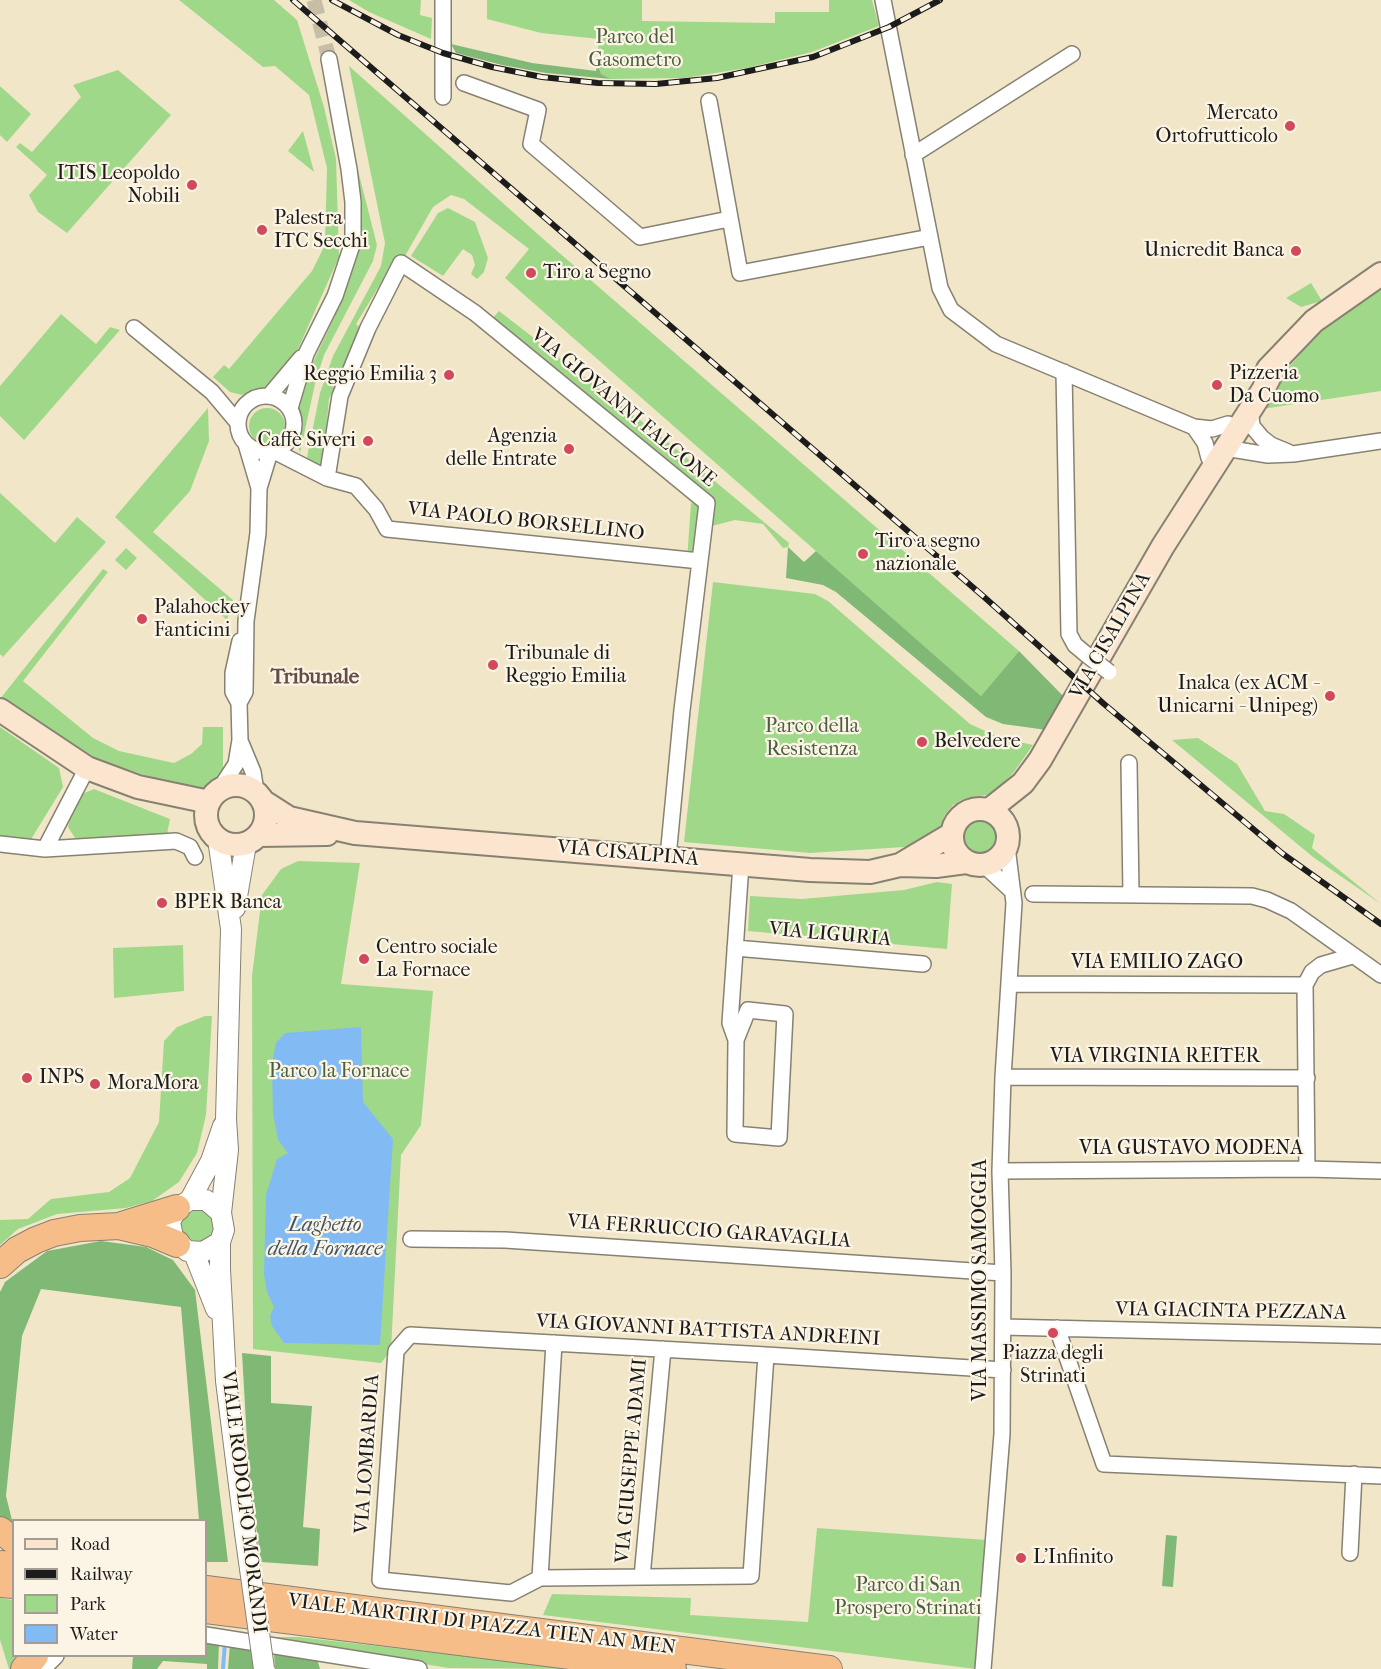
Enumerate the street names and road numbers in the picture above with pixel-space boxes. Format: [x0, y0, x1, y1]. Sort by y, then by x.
street label: VIA GIOVANNI FALCONE [526, 324, 720, 492]
street label: VIA PAOLO BORSELLINO [406, 498, 646, 546]
street label: VIA CISALPINA [1065, 568, 1157, 704]
street label: VIA CISALPINA [556, 836, 700, 872]
street label: VIA LIGURIA [768, 918, 892, 952]
street label: VIA EMILIO ZAGO [1071, 951, 1243, 975]
street label: VIA VIRGINIA REITER [1050, 1045, 1260, 1069]
street label: VIA GUSTAVO MODENA [1079, 1137, 1303, 1161]
street label: VIA MASSIMO SAMOGGIA [969, 1159, 993, 1401]
street label: VIA FERRUCCIO GARAVAGLIA [566, 1210, 852, 1254]
street label: VIA GIACINTA PEZZANA [1115, 1298, 1347, 1326]
street label: VIA GIOVANNI BATTISTA ANDREINI [535, 1310, 881, 1352]
street label: VIA GIUSEPPE ADAMI [611, 1358, 653, 1564]
street label: VIALE RODOLFO MORANDI [215, 1369, 271, 1635]
street label: VIA LOMBARDIA [350, 1373, 386, 1535]
street label: VIALE MARTIRI DI PIAZZA TIEN AN MEN [287, 1589, 677, 1661]

